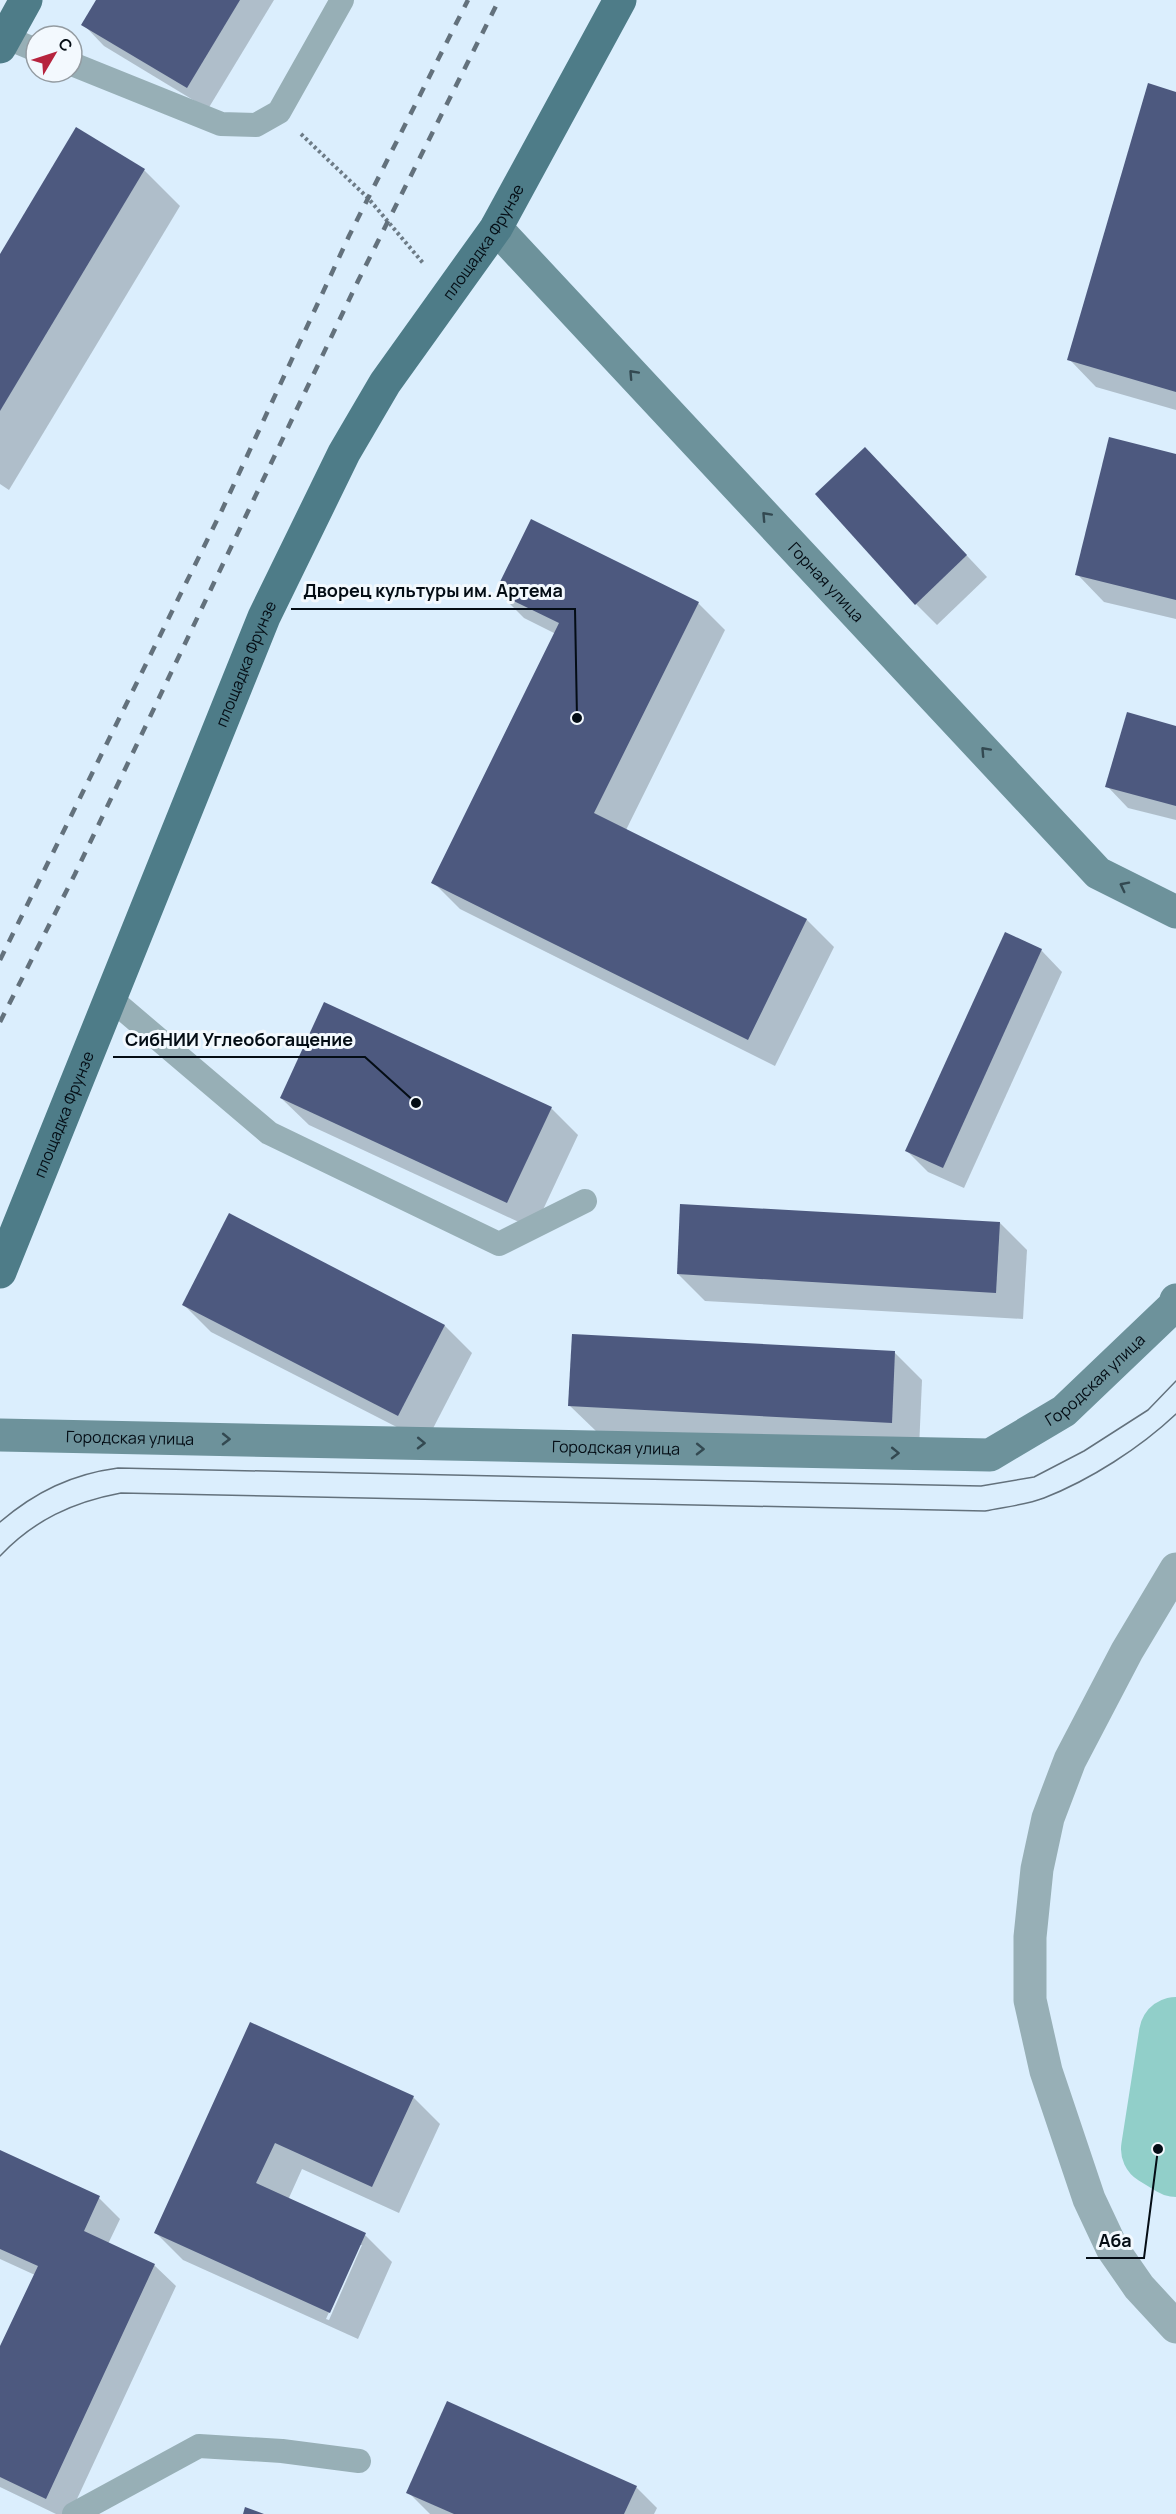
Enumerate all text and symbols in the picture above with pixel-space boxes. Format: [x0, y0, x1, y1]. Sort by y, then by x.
north arrow [24, 24, 84, 84]
text: С [53, 33, 78, 56]
street label: площадка Фрунзе [437, 180, 529, 304]
one-way arrow [629, 370, 640, 381]
one-way arrow [762, 513, 773, 524]
street label: Горная улица [783, 537, 869, 627]
callout: Дворец культуры им. Артема [291, 573, 575, 609]
text: Дворец культуры им. Артема [303, 578, 563, 602]
street label: площадка Фрунзе [210, 597, 281, 730]
one-way arrow [981, 748, 992, 759]
one-way arrow [1119, 881, 1130, 893]
callout: СибНИИ Углеобогащение [113, 1021, 365, 1057]
text: СибНИИ Углеобогащение [125, 1027, 353, 1051]
street label: площадка Фрунзе [28, 1048, 99, 1181]
street label: Городская улица [1041, 1329, 1150, 1431]
street label: Городская улица [66, 1425, 194, 1450]
one-way arrow [222, 1433, 231, 1445]
street label: Городская улица [552, 1435, 680, 1460]
one-way arrow [417, 1437, 426, 1449]
one-way arrow [696, 1442, 705, 1455]
one-way arrow [891, 1446, 900, 1459]
callout: Аба [1086, 2222, 1144, 2258]
text: Аба [1098, 2228, 1132, 2252]

